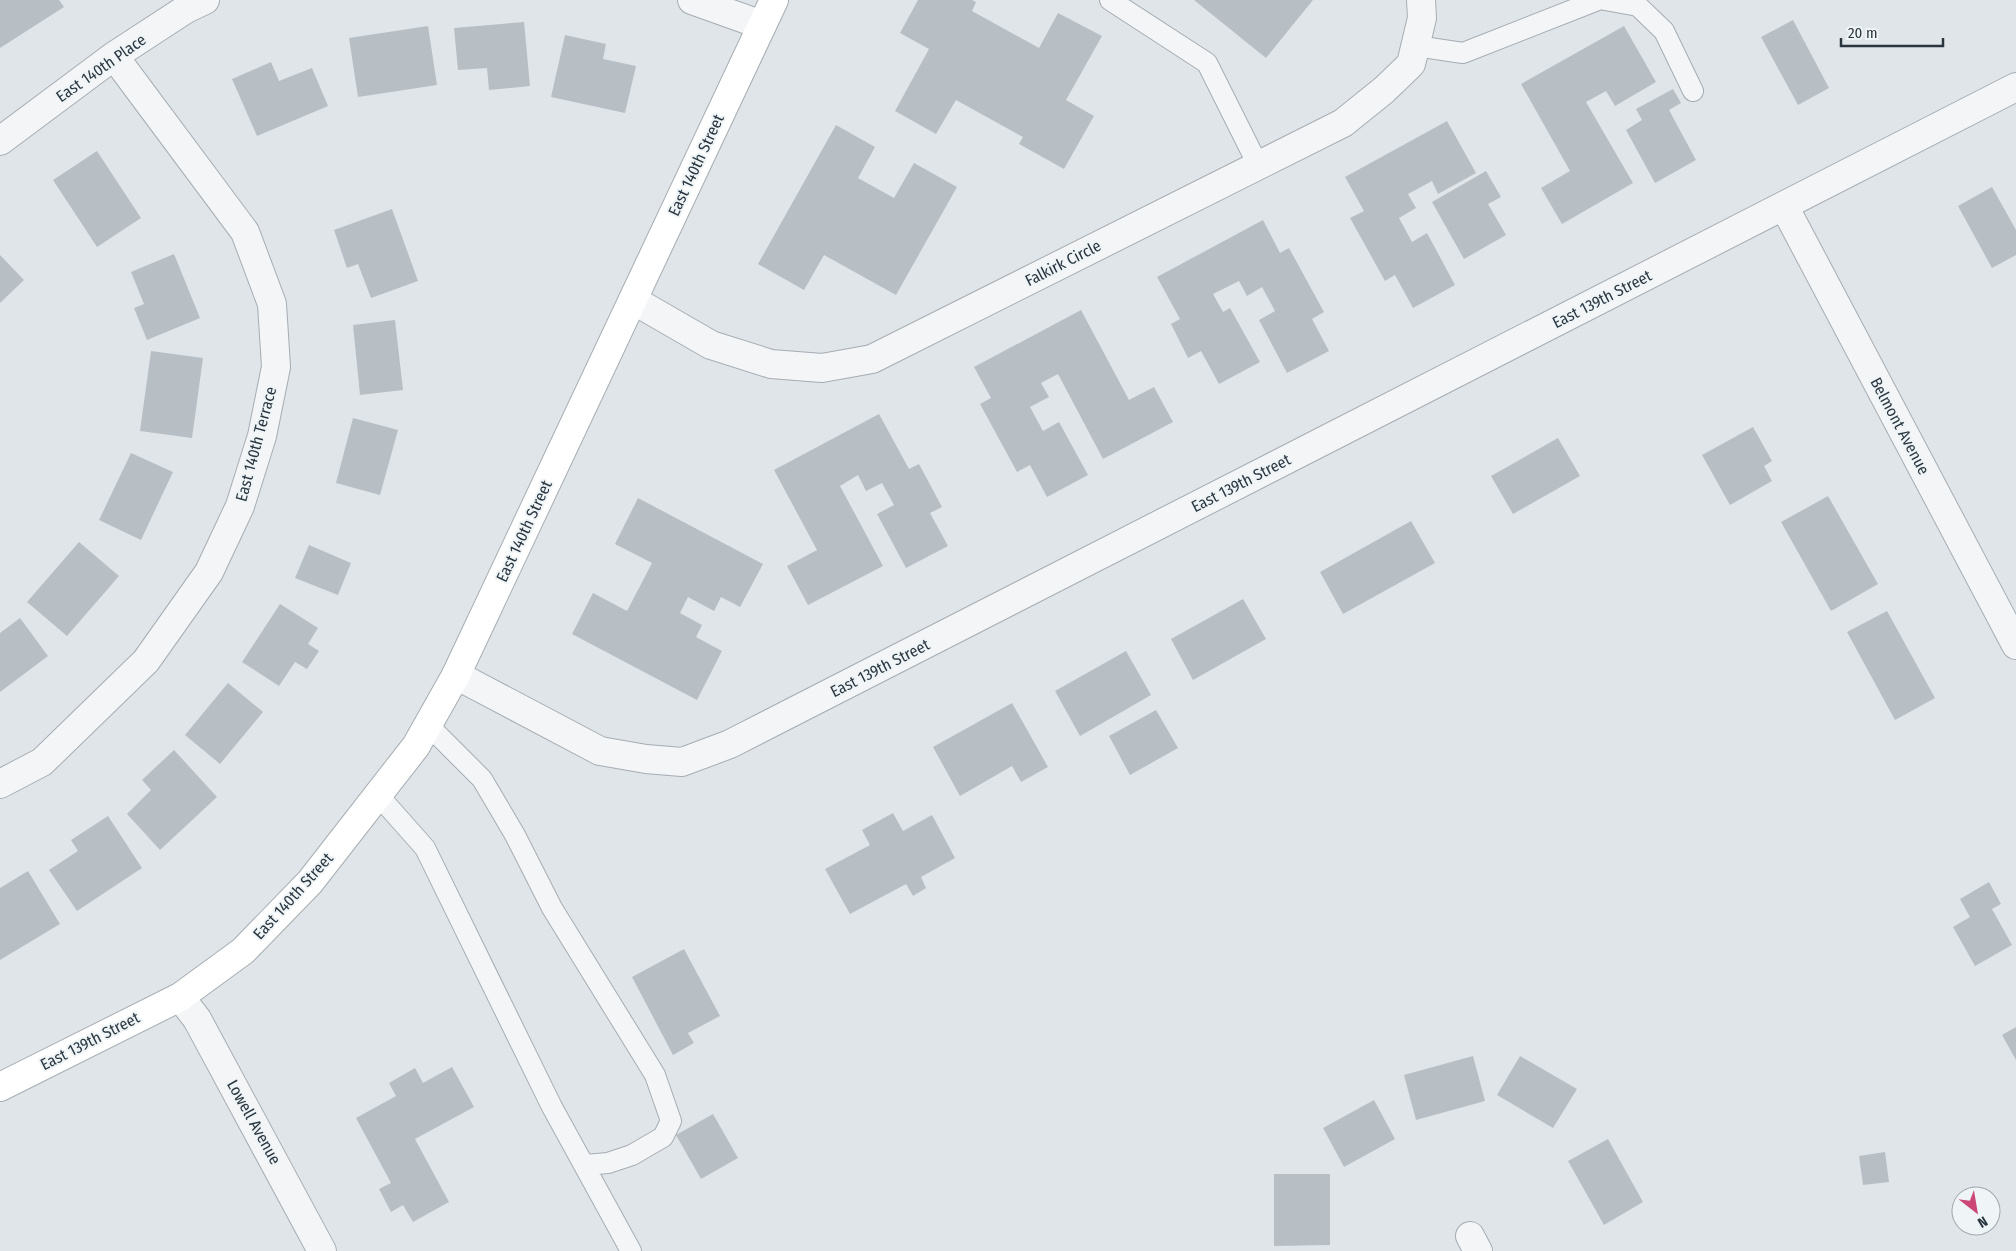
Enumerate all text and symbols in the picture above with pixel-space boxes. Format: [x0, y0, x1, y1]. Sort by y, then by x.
scale bar [1841, 15, 1944, 47]
text: 20 m [1848, 24, 1878, 42]
street label: East 140th Place [52, 30, 150, 106]
street label: East 140th Street [664, 110, 728, 219]
street label: Falkirk Circle [1022, 236, 1104, 290]
street label: East 139th Street [1549, 266, 1655, 332]
street label: Belmont Avenue [1866, 374, 1934, 478]
street label: East 140th Terrace [232, 384, 280, 503]
street label: East 139th Street [1188, 450, 1294, 516]
street label: East 140th Street [492, 476, 556, 585]
street label: East 139th Street [827, 635, 933, 701]
street label: East 140th Street [249, 848, 337, 943]
street label: East 139th Street [37, 1008, 143, 1074]
street label: Lowell Avenue [223, 1076, 285, 1168]
north arrow [1951, 1186, 2001, 1236]
text: N [1974, 1212, 1990, 1231]

